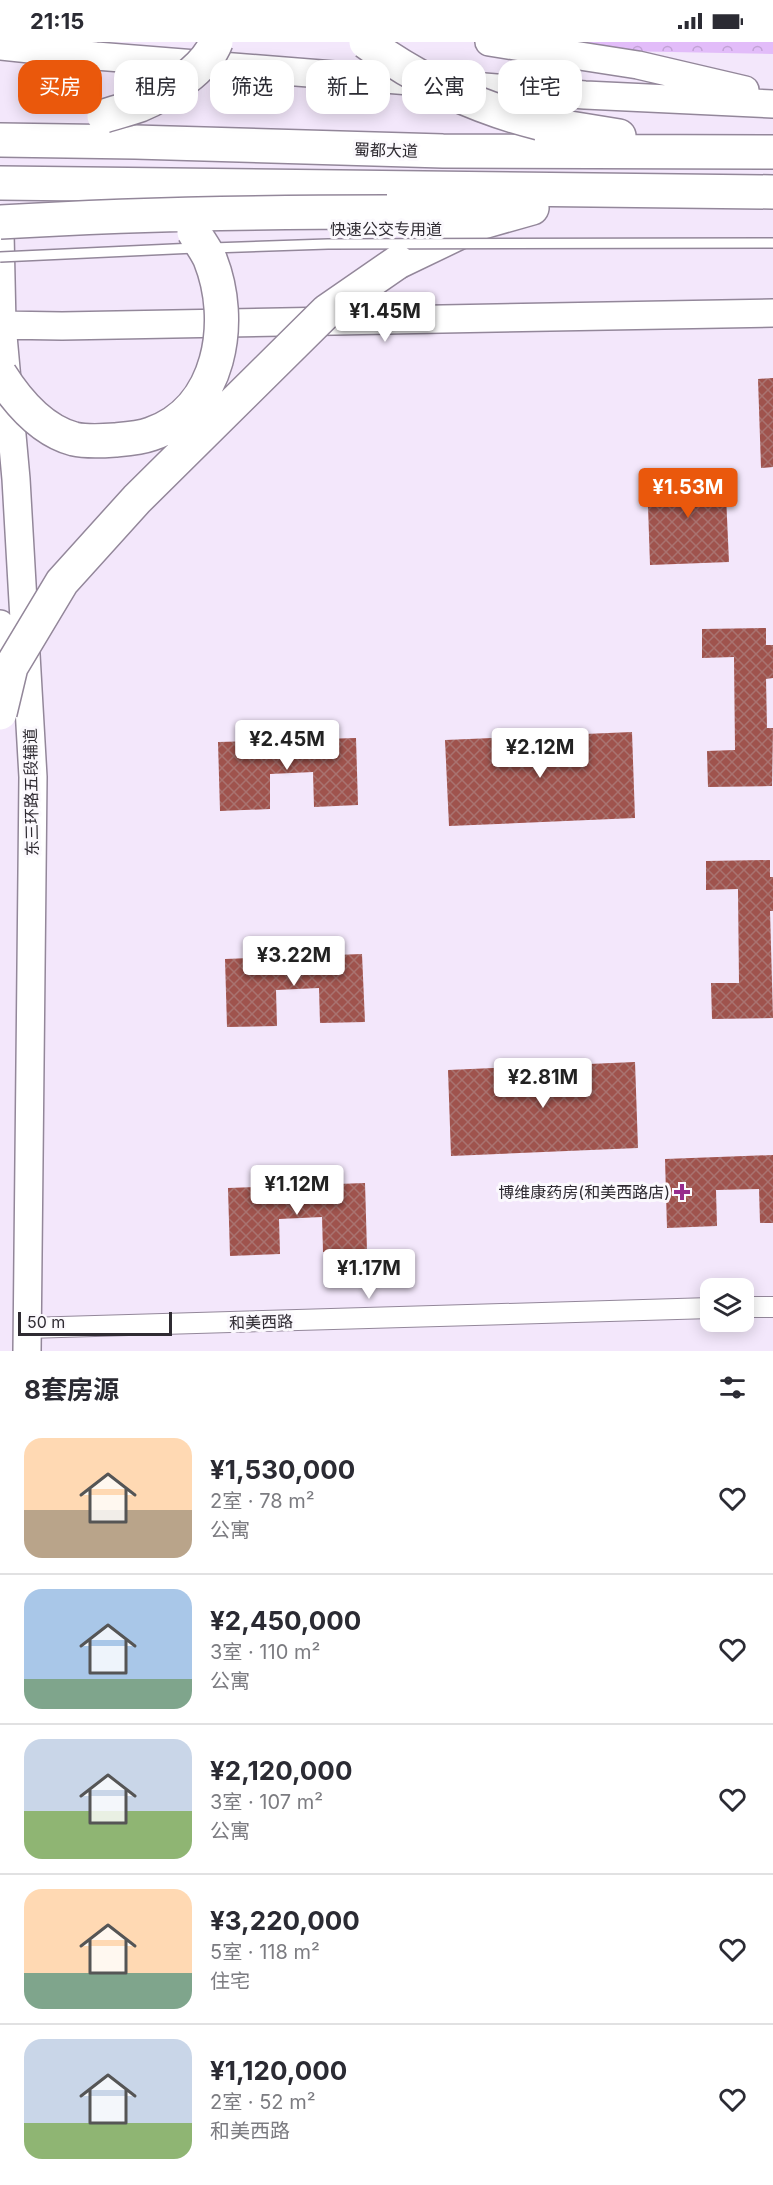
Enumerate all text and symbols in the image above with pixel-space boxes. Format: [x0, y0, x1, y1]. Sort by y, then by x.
text: 21:15 [30, 8, 84, 34]
chip: 买房 [18, 60, 102, 114]
chip: 租房 [114, 60, 198, 114]
chip: 筛选 [210, 60, 294, 114]
chip: 新上 [306, 60, 390, 114]
chip: 公寓 [402, 60, 486, 114]
chip: 住宅 [498, 60, 582, 114]
street label: 蜀都大道 [354, 139, 418, 161]
street label: 快速公交专用道 [330, 219, 442, 239]
pin: ¥1.45M [336, 292, 434, 343]
text: ¥1.45M [349, 299, 421, 323]
pin: ¥1.53M [639, 468, 737, 519]
text: ¥1.53M [653, 475, 723, 499]
pin: ¥2.45M [238, 720, 336, 771]
text: ¥2.45M [249, 727, 325, 751]
street label: 东三环路五段辅道 [20, 728, 42, 856]
pin: ¥2.12M [491, 728, 589, 779]
text: ¥2.12M [506, 735, 574, 759]
pin: ¥3.22M [245, 936, 343, 987]
text: ¥3.22M [257, 943, 331, 967]
pin: ¥2.81M [494, 1058, 592, 1109]
text: ¥2.81M [508, 1065, 578, 1089]
pin: ¥1.12M [248, 1165, 346, 1216]
text: ¥1.12M [265, 1172, 329, 1196]
place label: 博维康药房(和美西路店) [498, 1182, 670, 1202]
marker: 博维康药房(和美西路店) [675, 1185, 689, 1199]
pin: ¥1.17M [320, 1249, 418, 1300]
text: ¥1.17M [337, 1256, 401, 1280]
map controls [700, 1278, 754, 1332]
button: layers [700, 1278, 754, 1332]
scale bar [18, 1309, 172, 1336]
street label: 和美西路 [229, 1311, 293, 1333]
text: 50 m [27, 1312, 65, 1332]
icon: filters [716, 1371, 749, 1404]
text: 8套房源 [24, 1374, 119, 1405]
text: ¥1,530,000 [210, 1454, 355, 1485]
icon: home [72, 1462, 144, 1534]
icon: heart [716, 1482, 749, 1515]
text: 2室 · 78 m² [210, 1489, 315, 1513]
text: 公寓 [210, 1518, 250, 1542]
text: ¥2,450,000 [210, 1605, 361, 1636]
icon: home [72, 1613, 144, 1685]
icon: heart [716, 1633, 749, 1666]
text: 3室 · 110 m² [210, 1640, 320, 1664]
text: 公寓 [210, 1669, 250, 1693]
text: ¥2,120,000 [210, 1755, 352, 1786]
icon: home [72, 1763, 144, 1835]
icon: heart [716, 1783, 749, 1816]
text: 3室 · 107 m² [210, 1790, 323, 1814]
text: 公寓 [210, 1819, 250, 1843]
text: ¥3,220,000 [210, 1905, 360, 1936]
icon: home [72, 1913, 144, 1985]
icon: heart [716, 1933, 749, 1966]
text: 5室 · 118 m² [210, 1940, 320, 1964]
text: 住宅 [210, 1969, 250, 1993]
text: ¥1,120,000 [210, 2055, 347, 2086]
icon: home [72, 2063, 144, 2135]
icon: heart [716, 2083, 749, 2116]
text: 2室 · 52 m² [210, 2090, 316, 2114]
text: 和美西路 [210, 2119, 290, 2143]

